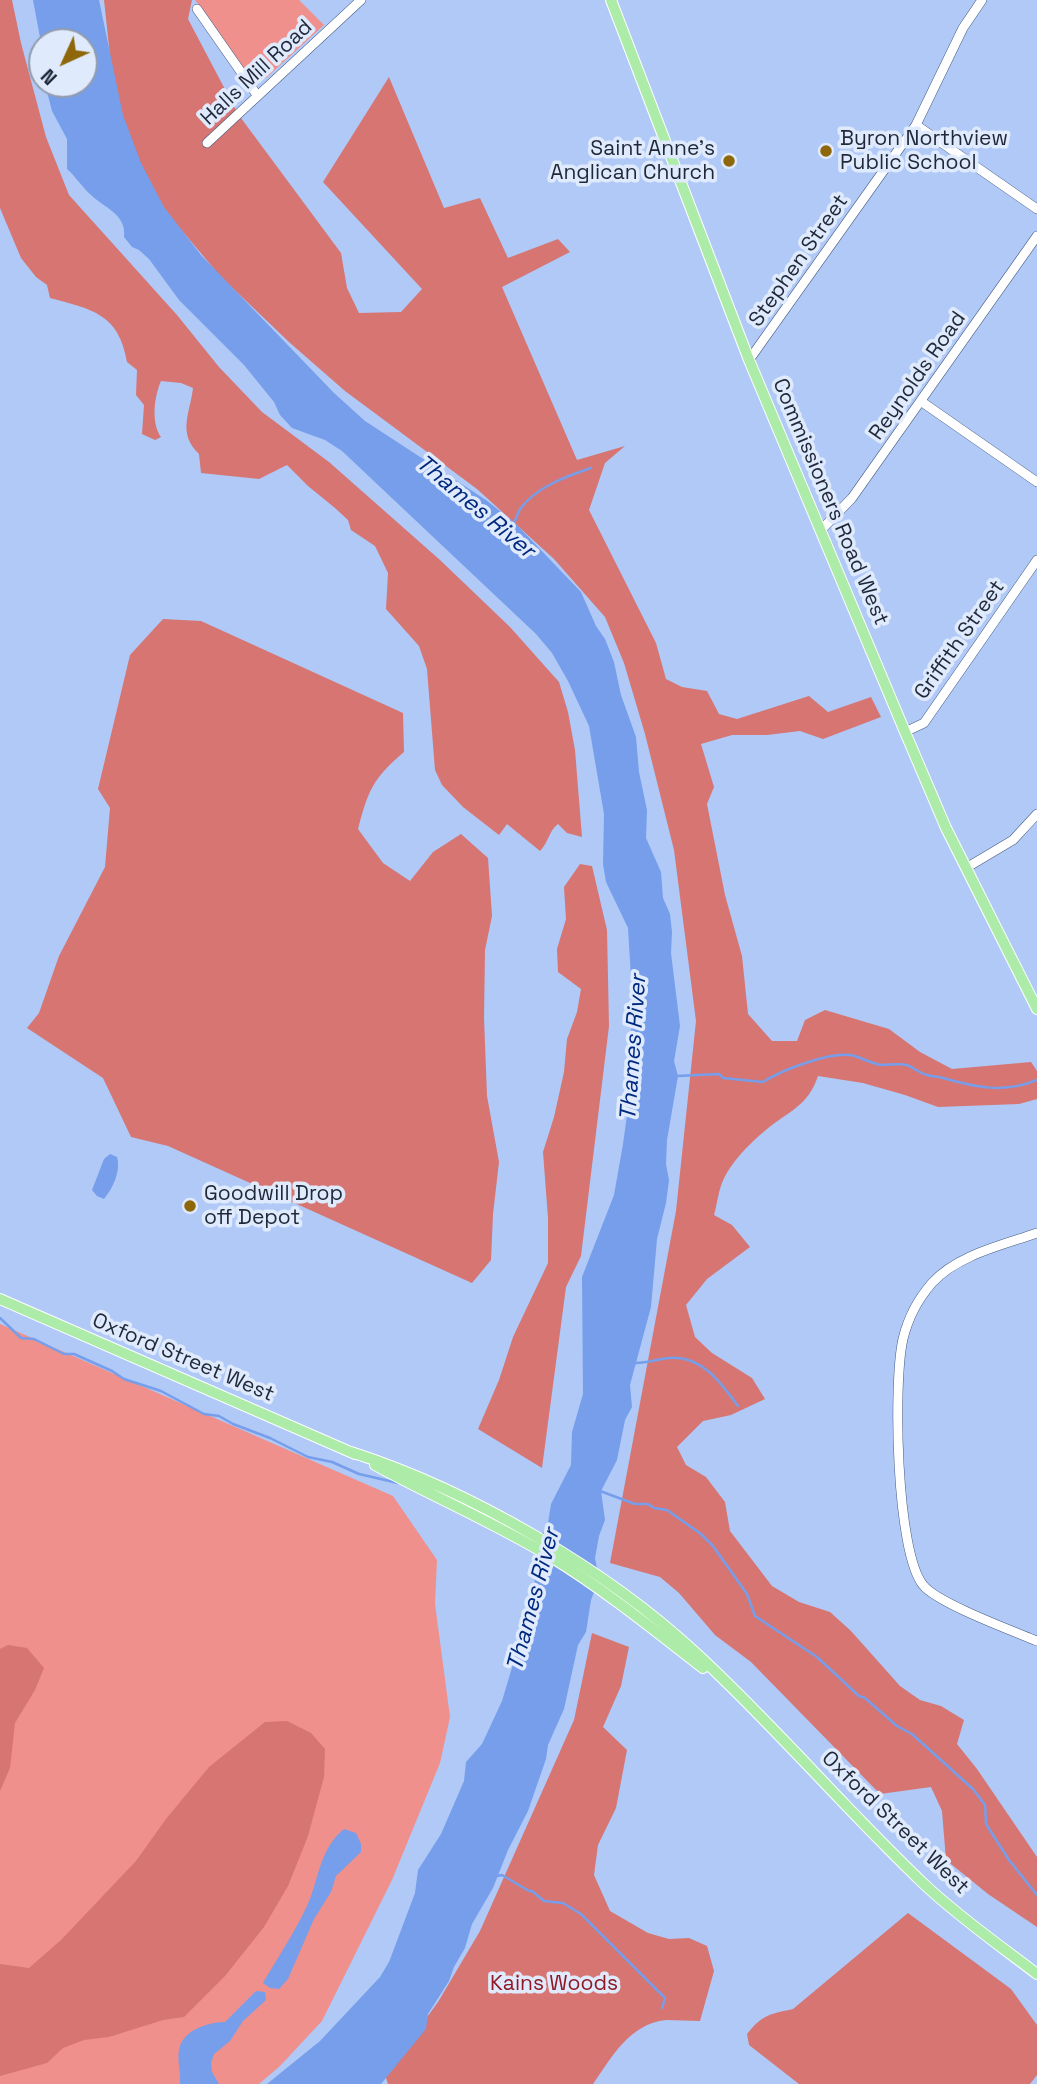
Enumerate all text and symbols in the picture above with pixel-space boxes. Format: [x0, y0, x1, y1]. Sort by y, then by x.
street label: Halls Mill Road [196, 15, 318, 131]
north arrow [28, 28, 98, 98]
text: N [36, 63, 63, 90]
place label: Byron Northview Public School [840, 126, 1008, 176]
place label: Saint Anne's Anglican Church [550, 136, 715, 186]
marker: Byron Northview Public School [818, 143, 834, 159]
marker: Saint Anne's Anglican Church [721, 153, 737, 169]
street label: Stephen Street [744, 190, 854, 332]
street label: Reynolds Road [864, 307, 972, 445]
street label: Commissioners Road West [767, 375, 893, 629]
water label: Thames River [410, 449, 540, 565]
street label: Griffith Street [910, 576, 1010, 704]
water label: Thames River [615, 974, 653, 1122]
place label: Goodwill Drop off Depot [204, 1181, 343, 1231]
marker: Goodwill Drop off Depot [182, 1198, 198, 1214]
street label: Oxford Street West [88, 1308, 278, 1408]
water label: Thames River [502, 1526, 566, 1674]
street label: Oxford Street West [816, 1746, 974, 1900]
park label: Kains Woods [490, 1971, 618, 1997]

